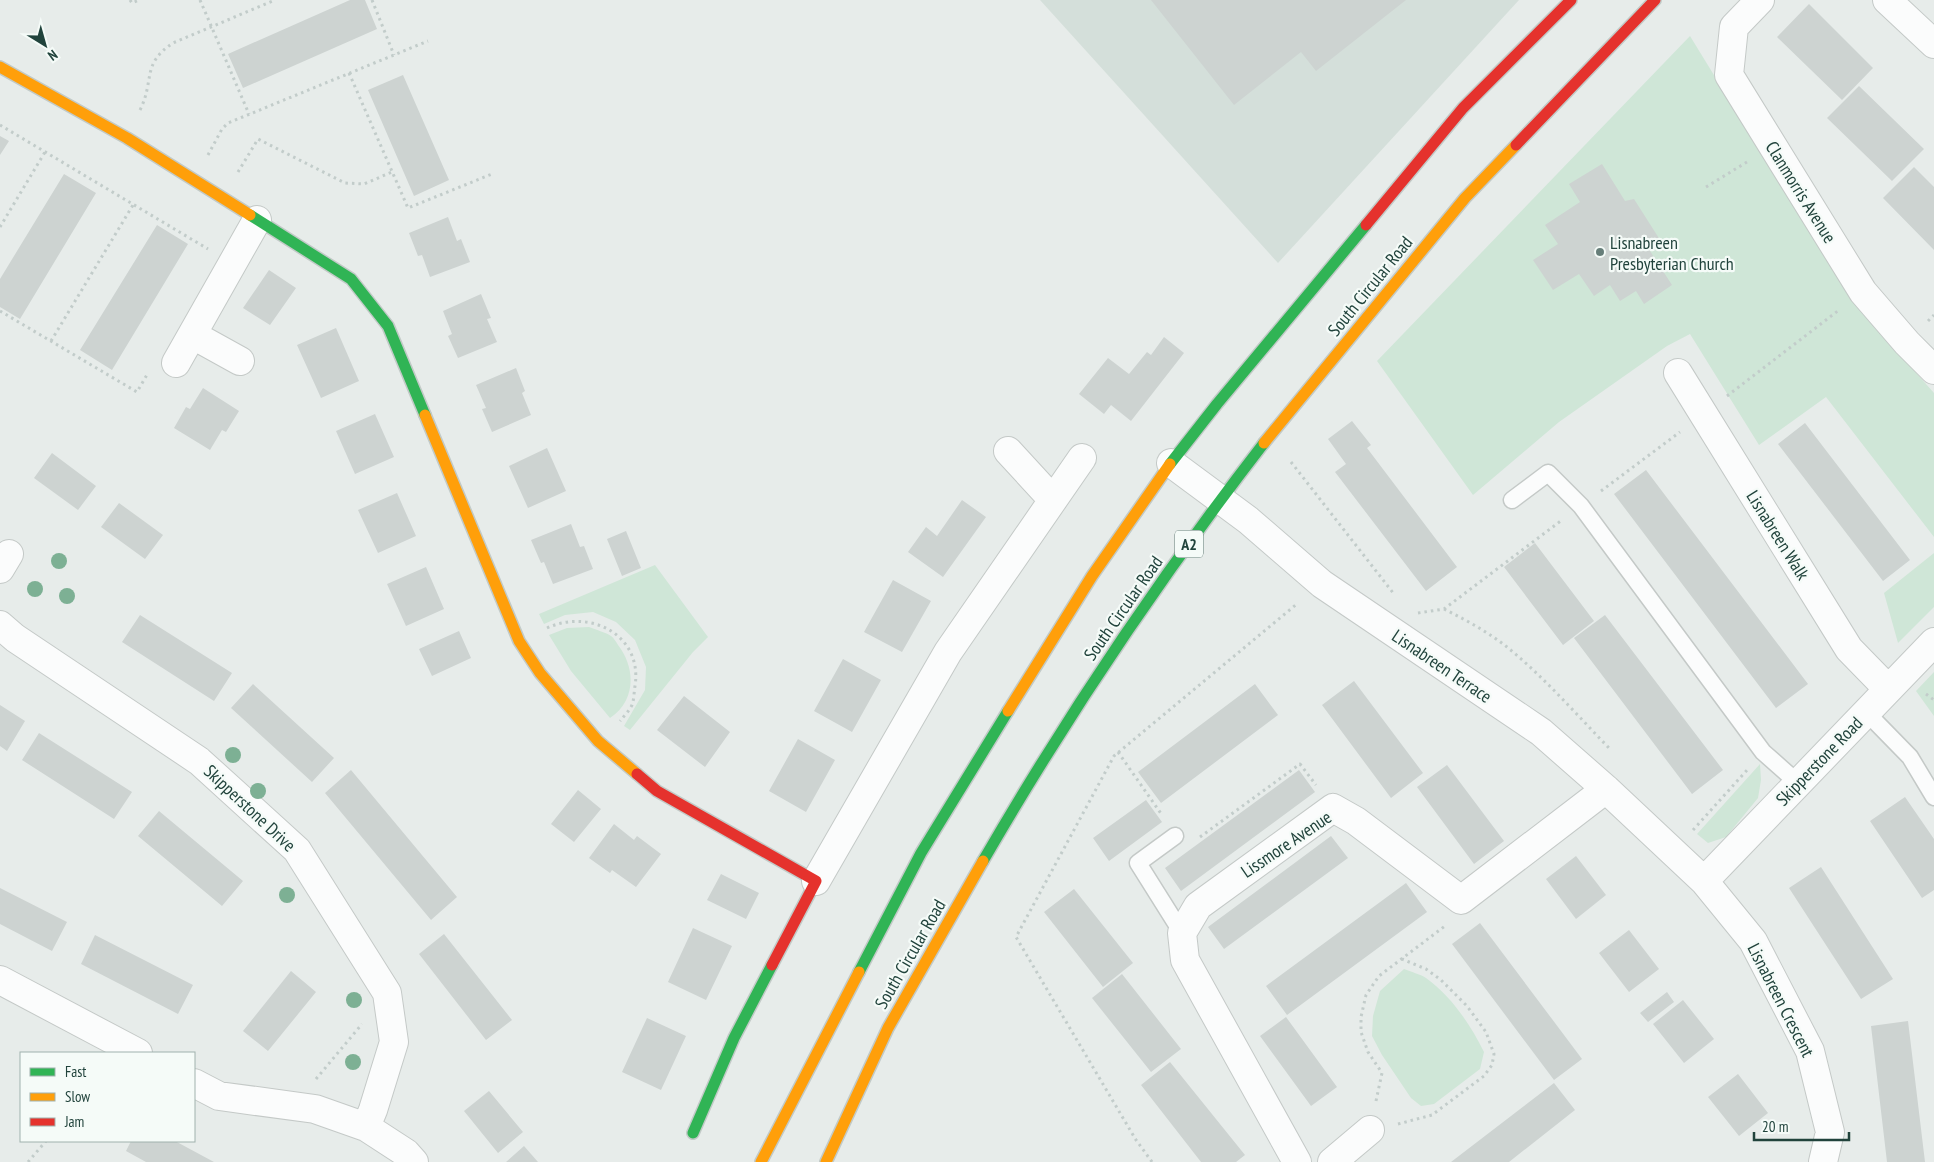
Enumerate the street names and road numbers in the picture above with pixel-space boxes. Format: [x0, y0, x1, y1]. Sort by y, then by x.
street label: Clanmorris Avenue [1761, 137, 1841, 247]
street label: South Circular Road [1323, 231, 1417, 341]
street label: Lisnabreen Walk [1741, 486, 1815, 584]
road number: A2 [1175, 530, 1203, 558]
street label: South Circular Road [1079, 551, 1167, 665]
street label: Lisnabreen Terrace [1388, 624, 1496, 708]
street label: Skipperstone Road [1771, 712, 1867, 810]
street label: Skipperstone Drive [199, 760, 301, 856]
street label: Lissmore Avenue [1236, 805, 1336, 883]
street label: South Circular Road [870, 895, 950, 1013]
street label: Lisnabreen Crescent [1742, 939, 1820, 1061]

